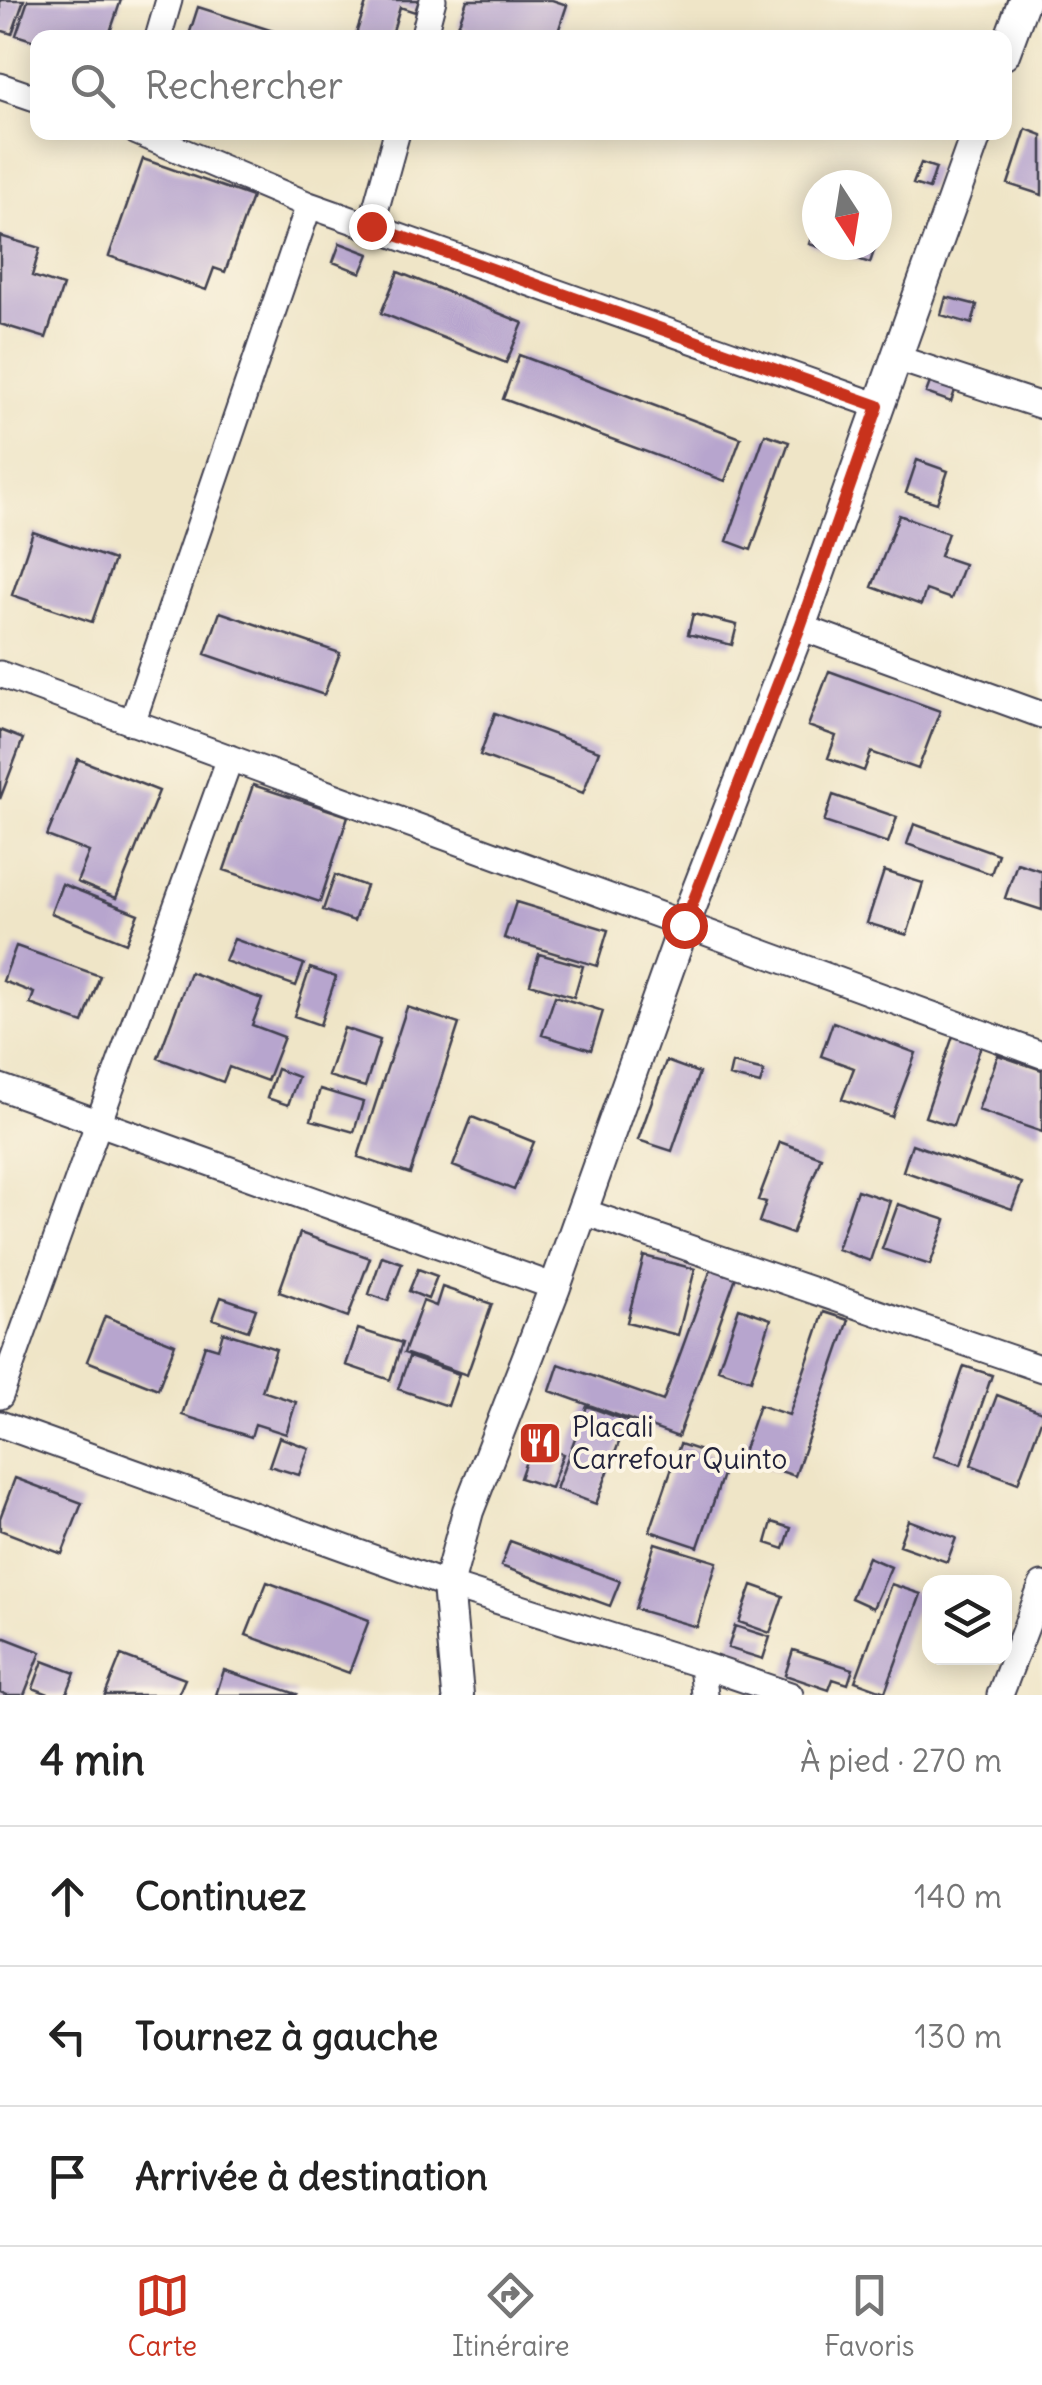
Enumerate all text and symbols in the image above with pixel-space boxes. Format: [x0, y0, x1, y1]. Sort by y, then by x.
search box [30, 30, 1012, 140]
icon: search [65, 58, 120, 113]
text: Rechercher [145, 62, 343, 109]
north arrow [802, 170, 892, 260]
route end [349, 204, 395, 250]
route start [662, 903, 708, 949]
place label: Placali Carrefour Quinto [572, 1409, 787, 1477]
restaurant icon: Placali Carrefour Quinto [517, 1420, 563, 1466]
map controls [922, 1575, 1012, 1665]
button: layers [922, 1575, 1012, 1665]
text: 4 min [40, 1734, 145, 1786]
text: À pied · 270 m [800, 1740, 1002, 1781]
icon: ahead [40, 1869, 95, 1924]
text: Continuez [135, 1873, 306, 1920]
text: 140 m [914, 1876, 1002, 1917]
icon: left [40, 2009, 95, 2064]
text: Tournez à gauche [135, 2013, 438, 2060]
text: 130 m [914, 2016, 1002, 2057]
icon: arrive [40, 2149, 95, 2204]
text: Arrivée à destination [135, 2153, 488, 2200]
tab: Carte [127, 2268, 197, 2364]
tab: Itinéraire [452, 2268, 570, 2364]
tab: Favoris [824, 2268, 915, 2364]

